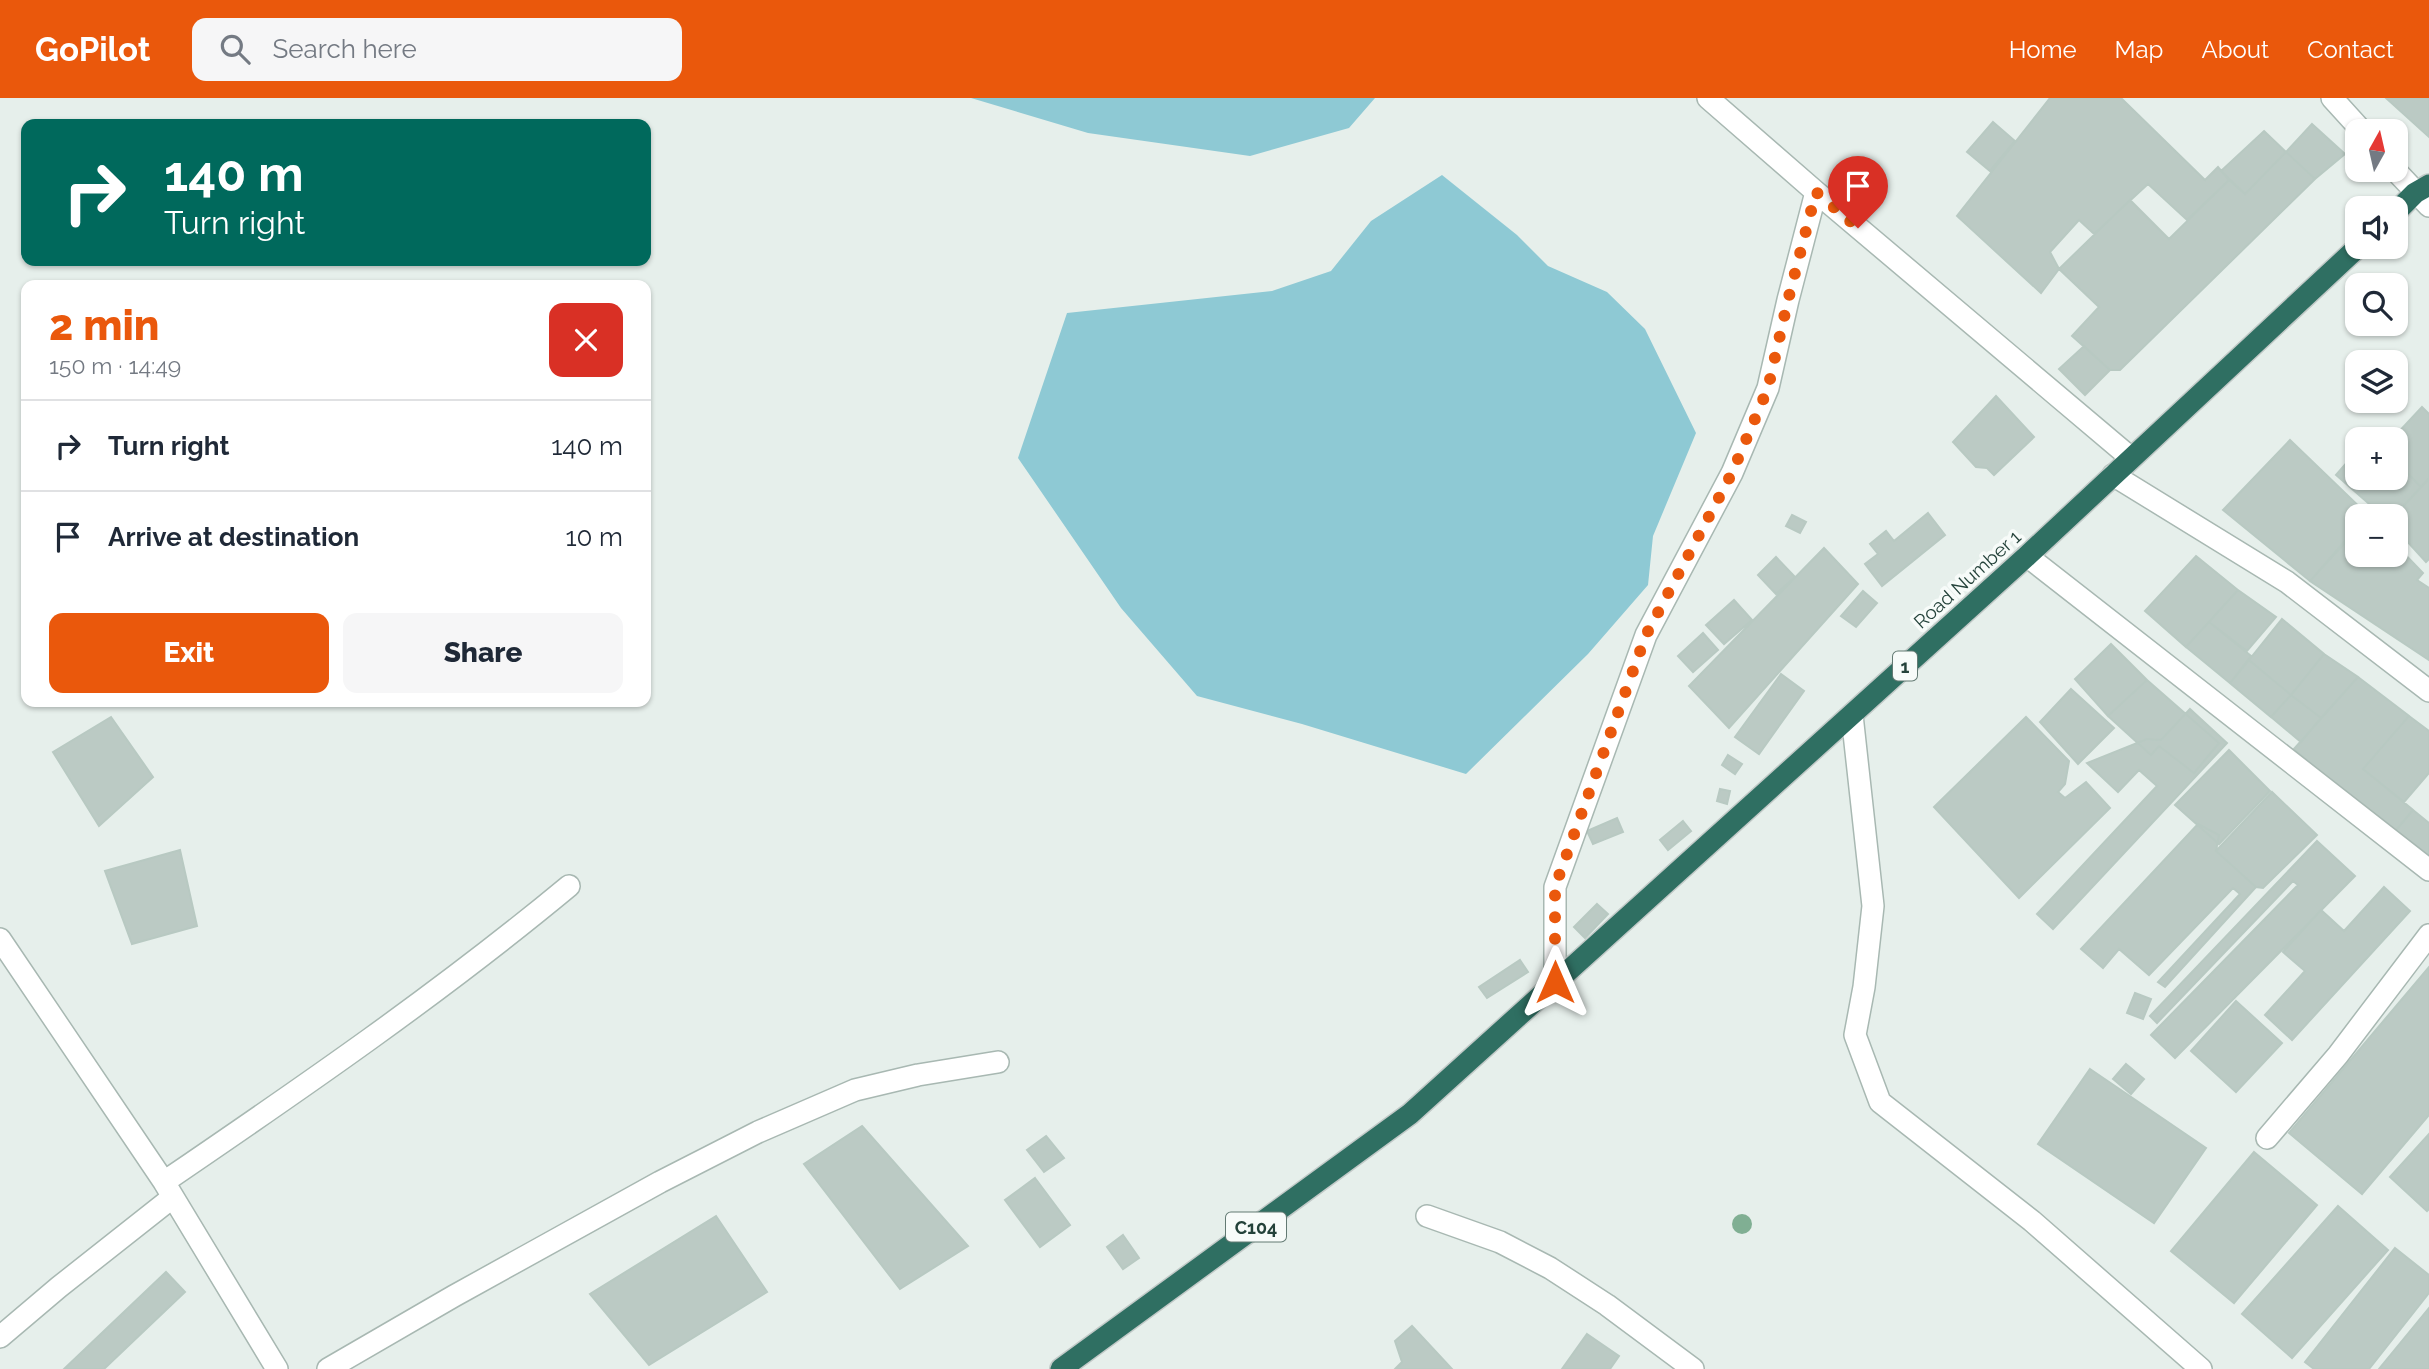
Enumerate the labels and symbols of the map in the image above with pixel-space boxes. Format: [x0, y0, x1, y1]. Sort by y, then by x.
north arrow [2345, 119, 2408, 182]
pin [1828, 156, 1888, 228]
street label: Road Number 1 [1909, 525, 2025, 633]
road number: 1 [1893, 652, 1917, 680]
position arrow [1518, 945, 1592, 1019]
road number: C104 [1226, 1212, 1286, 1242]

